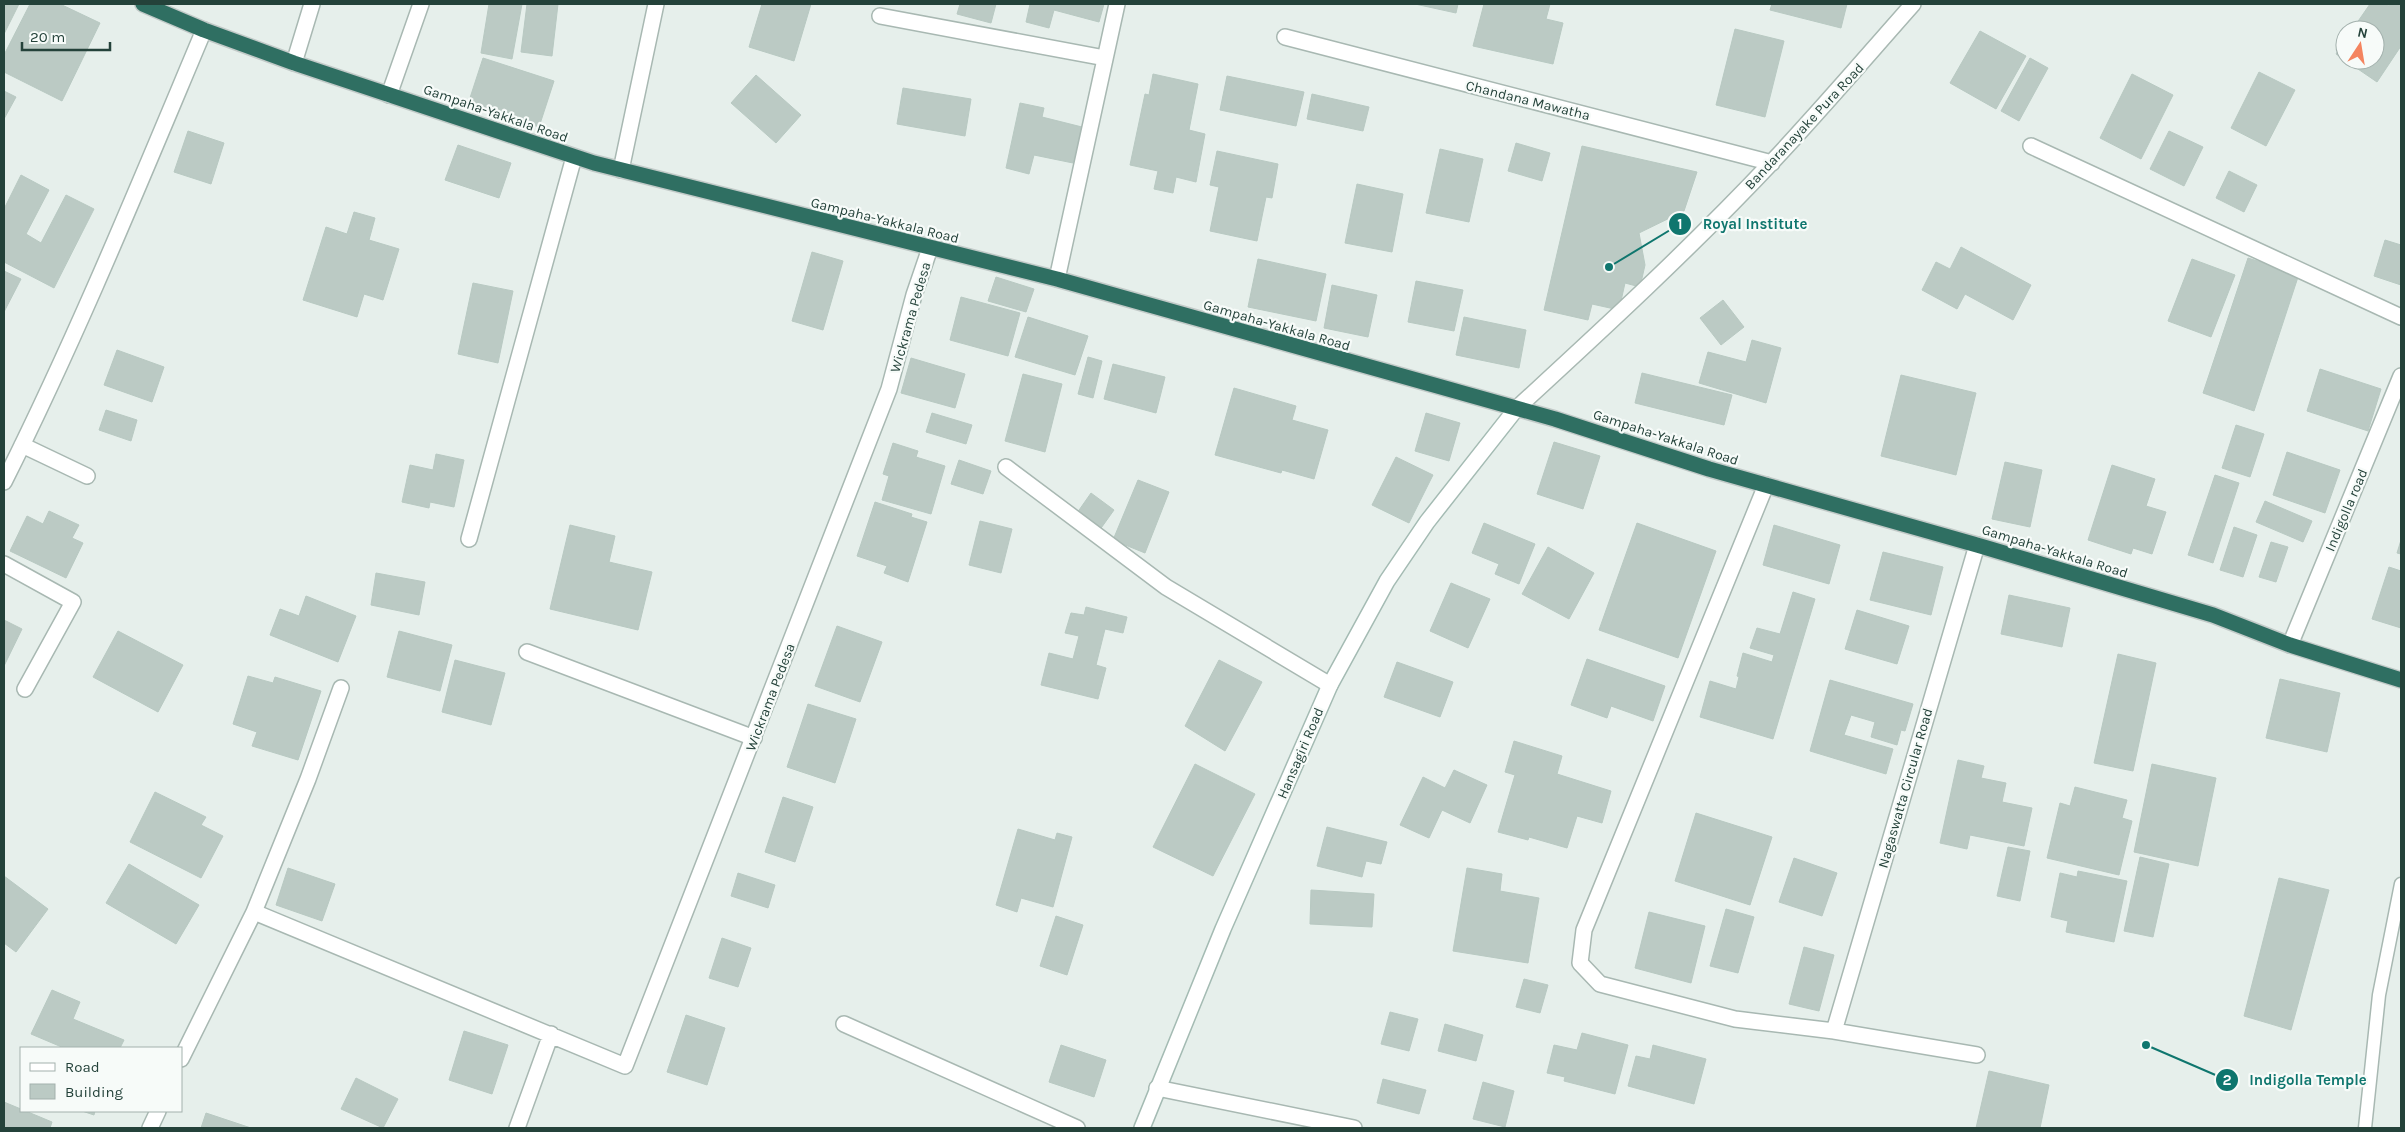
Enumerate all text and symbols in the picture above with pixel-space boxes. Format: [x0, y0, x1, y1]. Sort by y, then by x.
scale bar [22, 20, 110, 52]
north arrow [2335, 20, 2385, 70]
text: N [2356, 23, 2369, 42]
text: 20 m [30, 28, 65, 46]
street label: Bandaranayake Pura Road [1741, 59, 1868, 193]
street label: Chandana Mawatha [1464, 77, 1592, 124]
street label: Gampaha-Yakkala Road [421, 81, 570, 146]
street label: Gampaha-Yakkala Road [809, 194, 961, 247]
callout: Royal Institute [1667, 209, 1817, 239]
text: 1 [1677, 215, 1683, 233]
text: Royal Institute [1703, 215, 1807, 233]
street label: Wickrama Pedesa [887, 260, 934, 374]
street label: Gampaha-Yakkala Road [1201, 296, 1352, 355]
street label: Gampaha-Yakkala Road [1591, 406, 1741, 469]
street label: Indigolla road [2321, 466, 2371, 554]
street label: Gampaha-Yakkala Road [1980, 521, 2130, 582]
street label: Wickrama Pedesa [742, 641, 799, 754]
street label: Hansagiri Road [1274, 705, 1327, 801]
street label: Nagaswatta Circular Road [1875, 706, 1936, 870]
legend [20, 1047, 182, 1112]
text: Road [65, 1058, 100, 1076]
callout: Indigolla Temple [2214, 1065, 2377, 1095]
text: 2 [2222, 1071, 2232, 1089]
text: Indigolla Temple [2249, 1071, 2367, 1089]
text: Building [65, 1083, 123, 1101]

